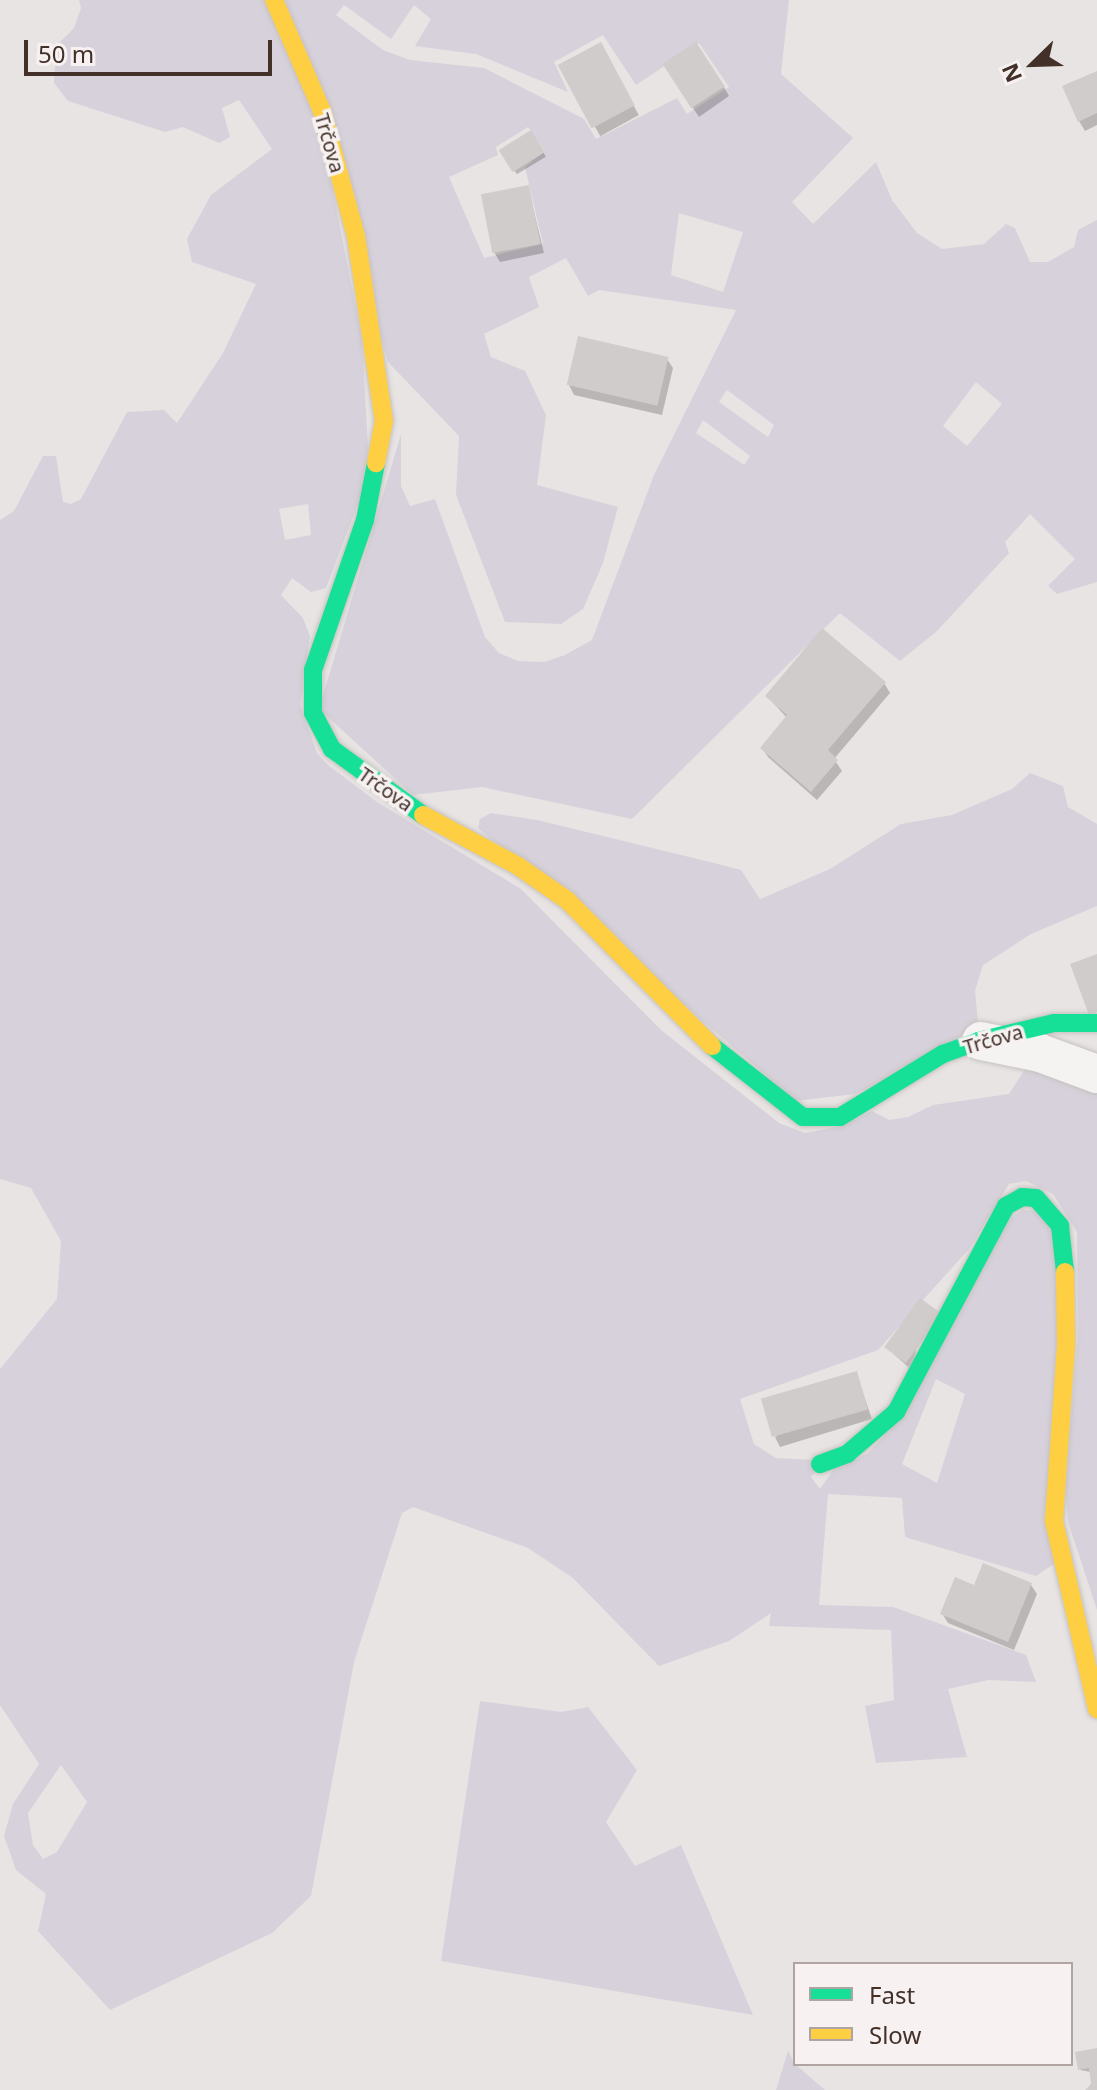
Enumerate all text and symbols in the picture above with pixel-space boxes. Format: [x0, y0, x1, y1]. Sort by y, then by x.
scale bar [28, 24, 276, 74]
north arrow [993, 24, 1073, 104]
text: 50 m [38, 37, 94, 70]
text: N [994, 59, 1028, 87]
street label: Trčova [310, 111, 350, 175]
street label: Trčova [354, 762, 418, 816]
street label: Trčova [961, 1019, 1025, 1059]
legend [793, 1962, 1073, 2066]
text: Fast [869, 1978, 915, 2011]
text: Slow [869, 2018, 921, 2051]

